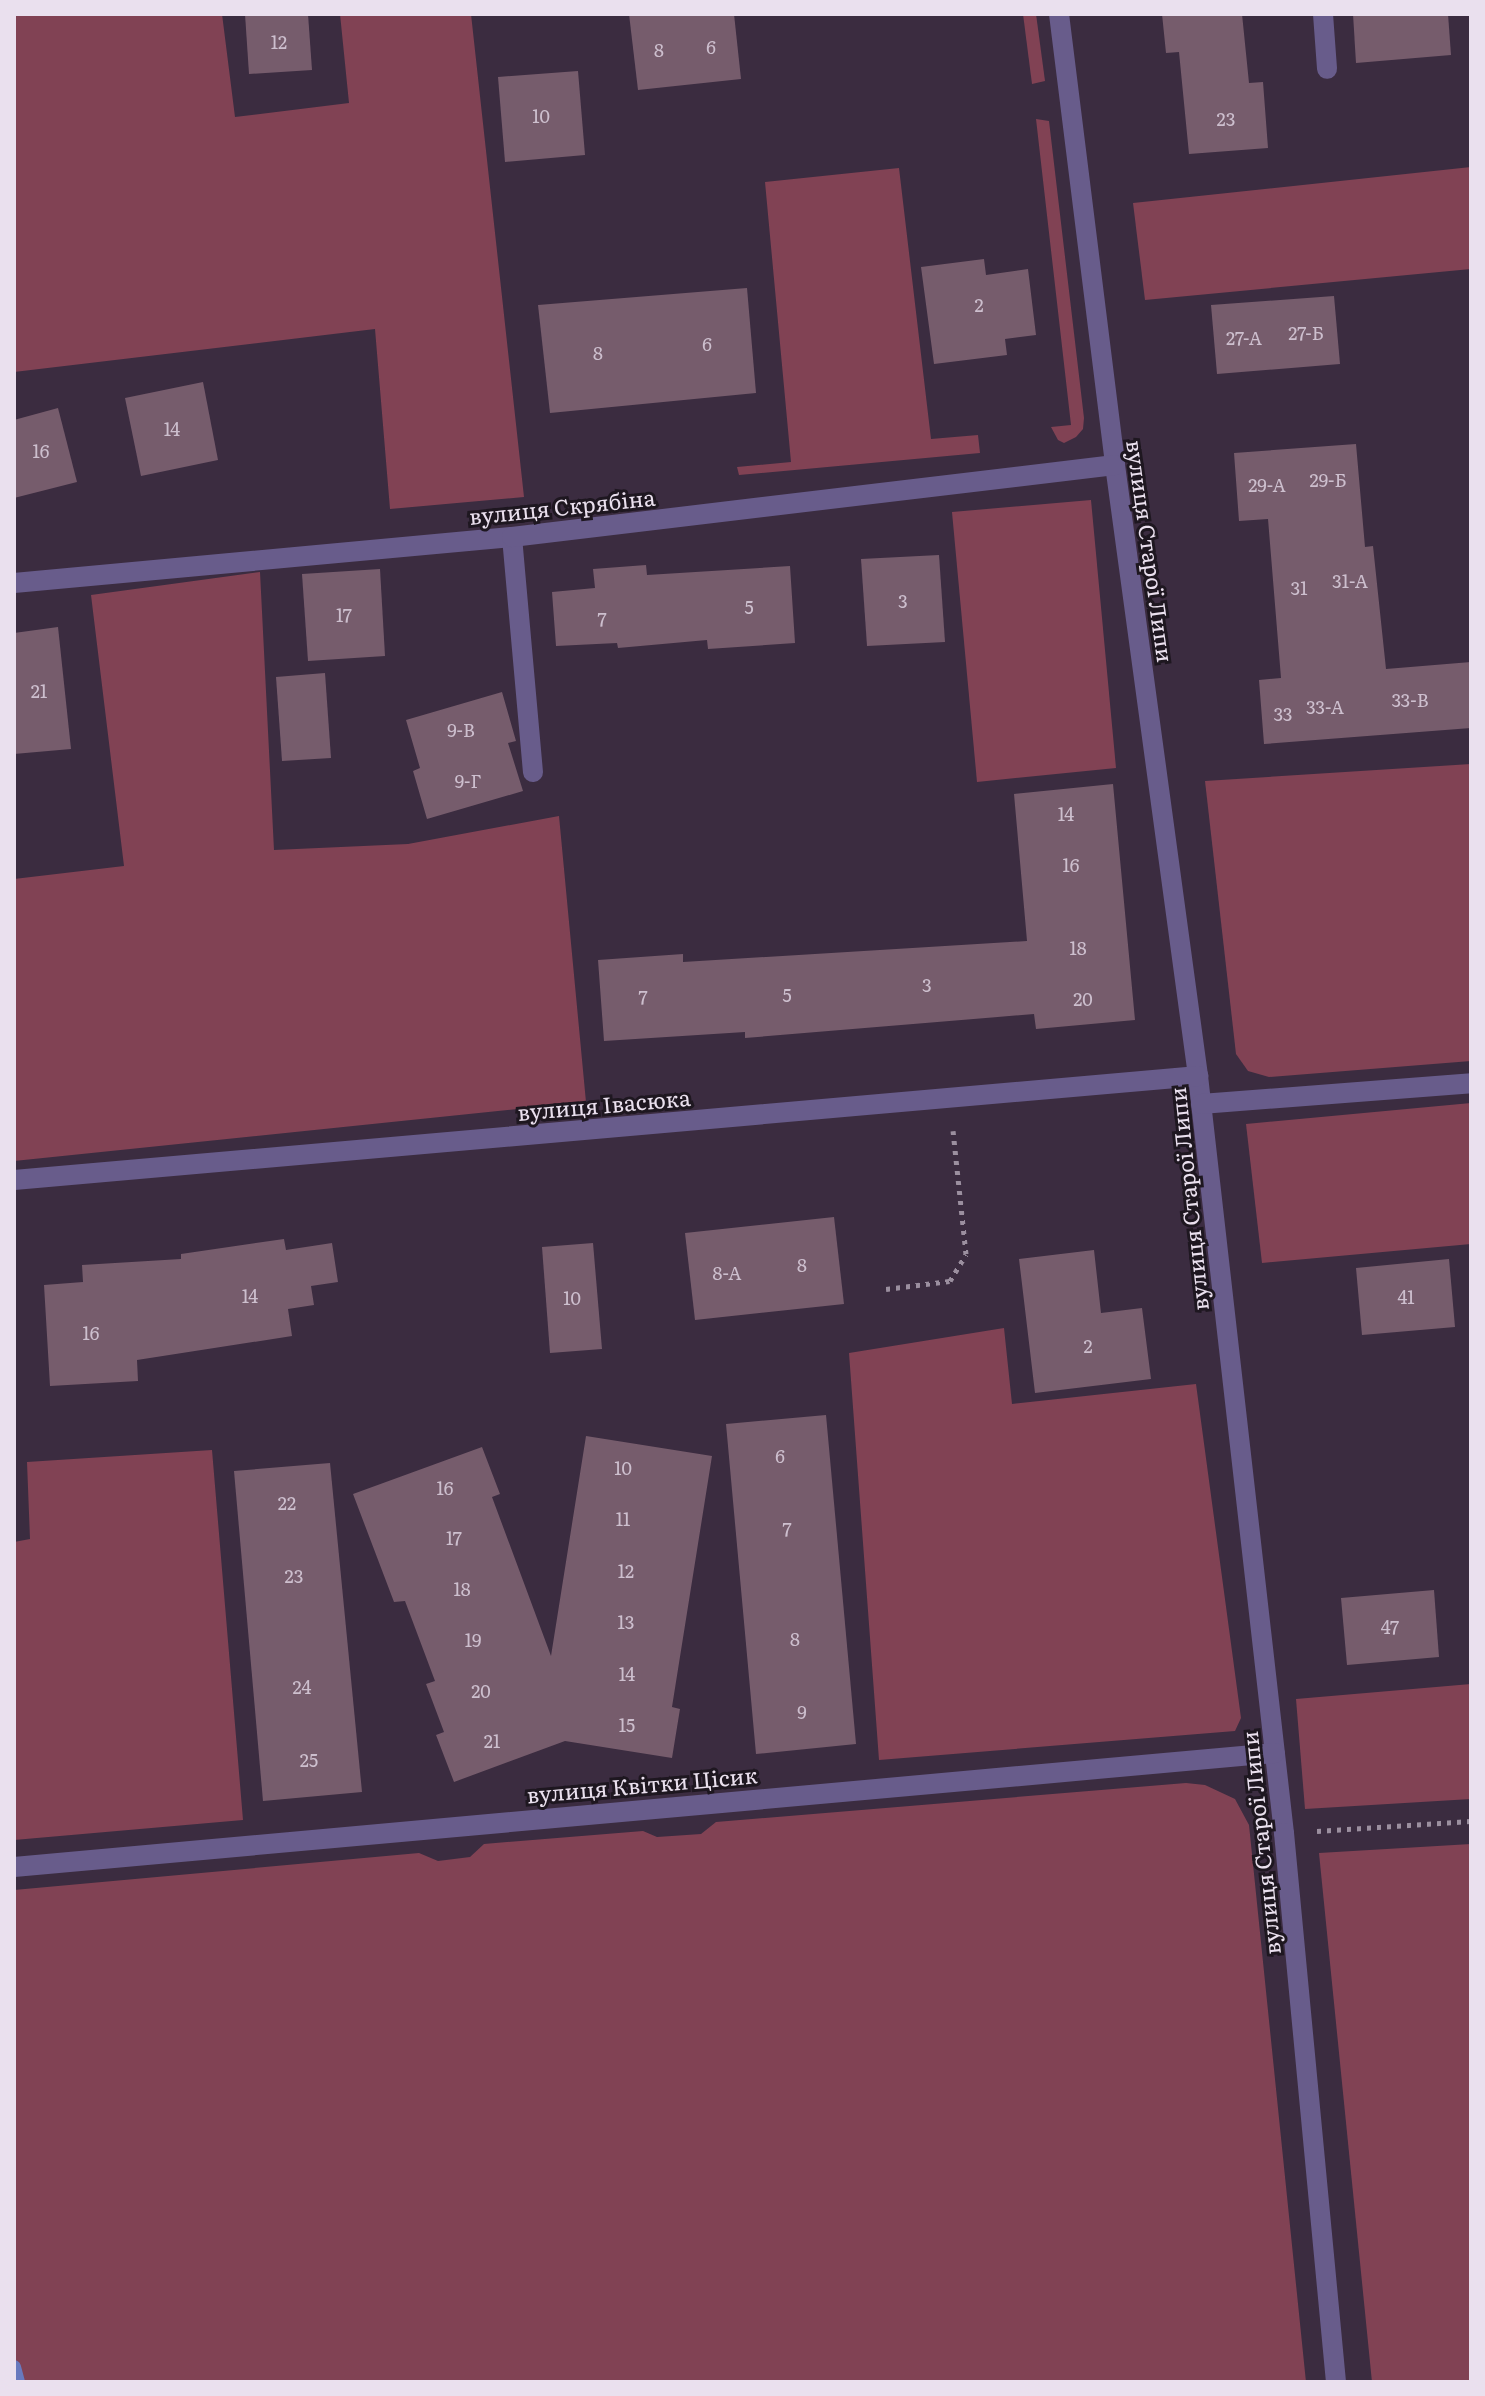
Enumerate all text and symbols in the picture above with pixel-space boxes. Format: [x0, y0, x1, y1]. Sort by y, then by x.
house number: 12 [271, 31, 287, 53]
house number: 6 [706, 36, 716, 58]
house number: 8 [654, 39, 664, 61]
house number: 10 [532, 105, 550, 127]
house number: 23 [1217, 108, 1235, 130]
house number: 2 [974, 294, 984, 316]
house number: 27-Б [1288, 322, 1324, 344]
house number: 27-А [1226, 327, 1262, 349]
house number: 6 [702, 333, 712, 355]
house number: 8 [593, 342, 603, 364]
house number: 14 [164, 418, 180, 440]
street label: вулиця Старої Липи [1122, 438, 1180, 664]
house number: 16 [33, 440, 49, 462]
house number: 29-Б [1310, 469, 1346, 491]
house number: 29-А [1248, 474, 1286, 496]
street label: вулиця Скрябіна [468, 483, 656, 529]
house number: 31-А [1332, 570, 1368, 592]
house number: 31 [1290, 577, 1308, 599]
house number: 3 [898, 590, 908, 612]
house number: 5 [744, 596, 754, 618]
house number: 17 [336, 604, 352, 626]
house number: 7 [597, 608, 607, 630]
house number: 21 [31, 680, 47, 702]
house number: 33-В [1391, 689, 1429, 711]
house number: 33-А [1306, 696, 1344, 718]
house number: 33 [1274, 703, 1292, 725]
house number: 9-В [447, 719, 475, 741]
house number: 9-Г [455, 770, 481, 792]
house number: 14 [1058, 803, 1074, 825]
house number: 16 [1063, 854, 1079, 876]
house number: 18 [1069, 937, 1087, 959]
house number: 3 [922, 974, 932, 996]
house number: 5 [782, 984, 792, 1006]
house number: 7 [638, 986, 648, 1008]
house number: 20 [1073, 988, 1093, 1010]
street label: вулиця Івасюка [516, 1083, 692, 1125]
street label: вулиця Старої Липи [1163, 1086, 1213, 1312]
house number: 8 [797, 1254, 807, 1276]
house number: 8-А [713, 1262, 741, 1284]
house number: 14 [242, 1285, 258, 1307]
house number: 41 [1397, 1286, 1415, 1308]
house number: 10 [563, 1287, 581, 1309]
house number: 16 [83, 1322, 99, 1344]
house number: 2 [1083, 1335, 1093, 1357]
house number: 6 [775, 1445, 785, 1467]
house number: 10 [614, 1457, 632, 1479]
house number: 16 [437, 1477, 453, 1499]
house number: 22 [278, 1492, 296, 1514]
house number: 11 [616, 1508, 630, 1530]
house number: 7 [782, 1518, 792, 1540]
house number: 17 [446, 1527, 462, 1549]
house number: 12 [618, 1560, 634, 1582]
house number: 23 [285, 1565, 303, 1587]
house number: 18 [453, 1578, 471, 1600]
house number: 13 [617, 1611, 635, 1633]
house number: 47 [1381, 1616, 1399, 1638]
house number: 8 [790, 1628, 800, 1650]
house number: 19 [465, 1629, 481, 1651]
house number: 14 [619, 1663, 635, 1685]
house number: 24 [292, 1676, 312, 1698]
house number: 20 [471, 1680, 491, 1702]
house number: 9 [797, 1701, 807, 1723]
house number: 15 [619, 1714, 635, 1736]
house number: 21 [484, 1730, 500, 1752]
street label: вулиця Старої Липи [1235, 1730, 1285, 1956]
house number: 25 [300, 1749, 318, 1771]
street label: вулиця Квітки Цісик [526, 1761, 758, 1807]

